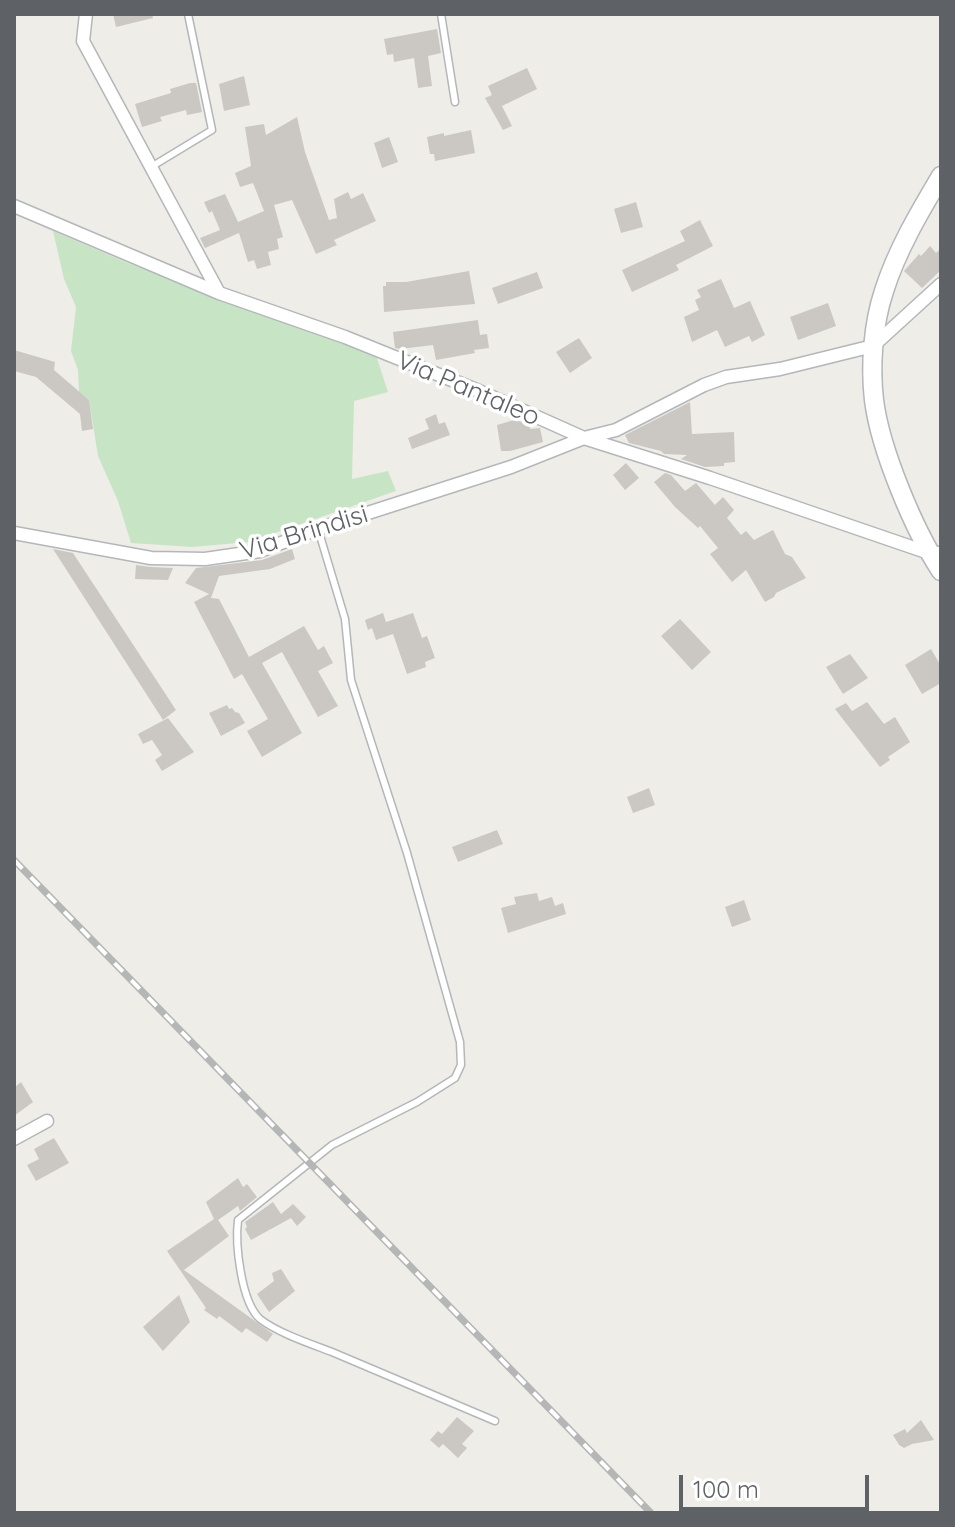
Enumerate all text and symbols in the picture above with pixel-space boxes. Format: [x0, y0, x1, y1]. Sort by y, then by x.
street label: Via Pantaleo [392, 345, 544, 433]
street label: Via Brindisi [236, 499, 372, 567]
scale bar [683, 1459, 873, 1509]
text: 100 m [693, 1474, 759, 1504]

